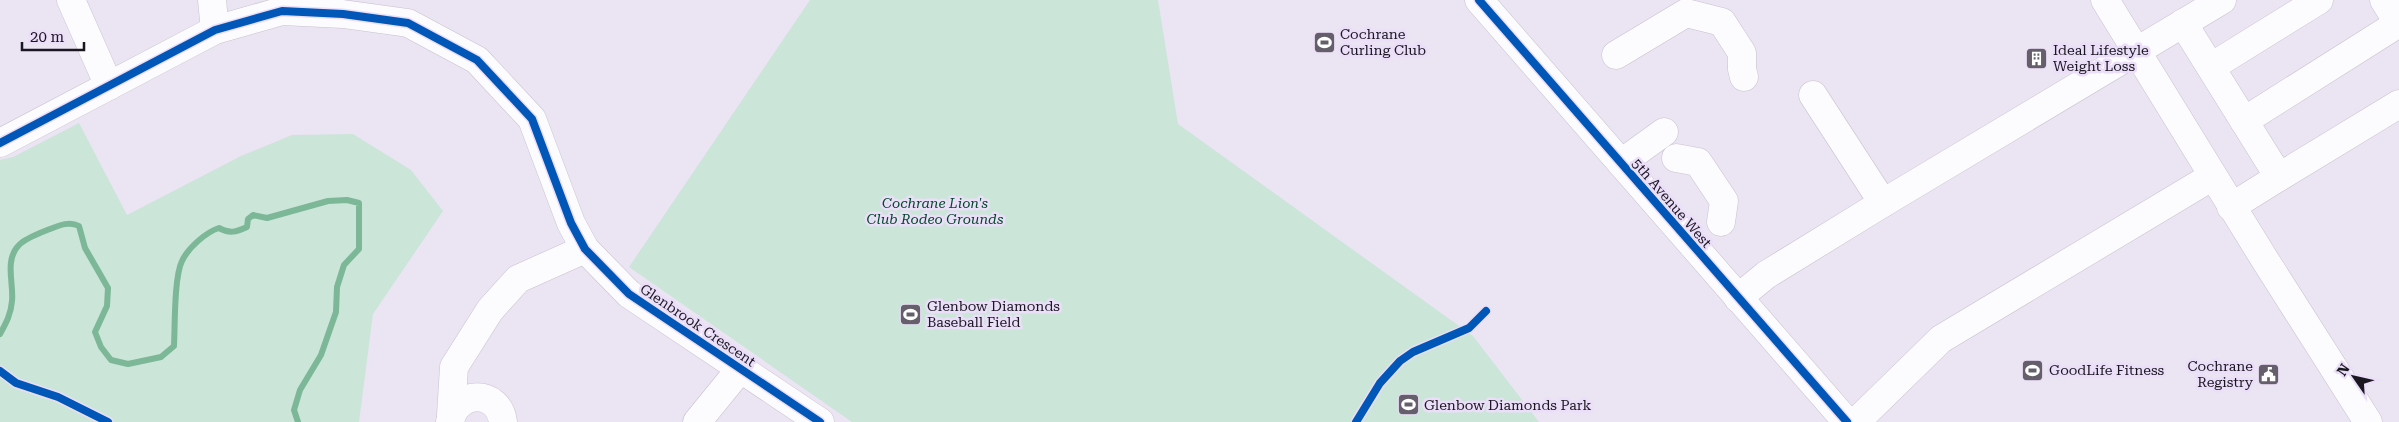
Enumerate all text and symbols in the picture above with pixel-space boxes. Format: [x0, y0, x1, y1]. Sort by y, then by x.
scale bar [22, 20, 85, 52]
place label: Cochrane Curling Club [1340, 26, 1426, 58]
text: 20 m [30, 28, 65, 46]
sports icon: Cochrane Curling Club [1312, 30, 1336, 54]
place label: Ideal Lifestyle Weight Loss [2053, 42, 2149, 74]
building icon: Ideal Lifestyle Weight Loss [2025, 46, 2049, 70]
street label: 5th Avenue West [1629, 155, 1715, 251]
park label: Cochrane Lion's Club Rodeo Grounds [867, 195, 1004, 227]
street label: Glenbrook Crescent [637, 280, 759, 370]
place label: Glenbow Diamonds Baseball Field [927, 298, 1060, 330]
sports icon: Glenbow Diamonds Baseball Field [899, 302, 923, 326]
north arrow [2329, 352, 2379, 402]
sports icon: GoodLife Fitness [2021, 358, 2045, 382]
place label: Cochrane Registry [2188, 358, 2254, 390]
text: N [2334, 361, 2353, 379]
place label: GoodLife Fitness [2049, 362, 2164, 378]
public building icon: Cochrane Registry [2257, 362, 2281, 386]
sports icon: Glenbow Diamonds Park [1396, 393, 1420, 417]
place label: Glenbow Diamonds Park [1424, 397, 1592, 413]

